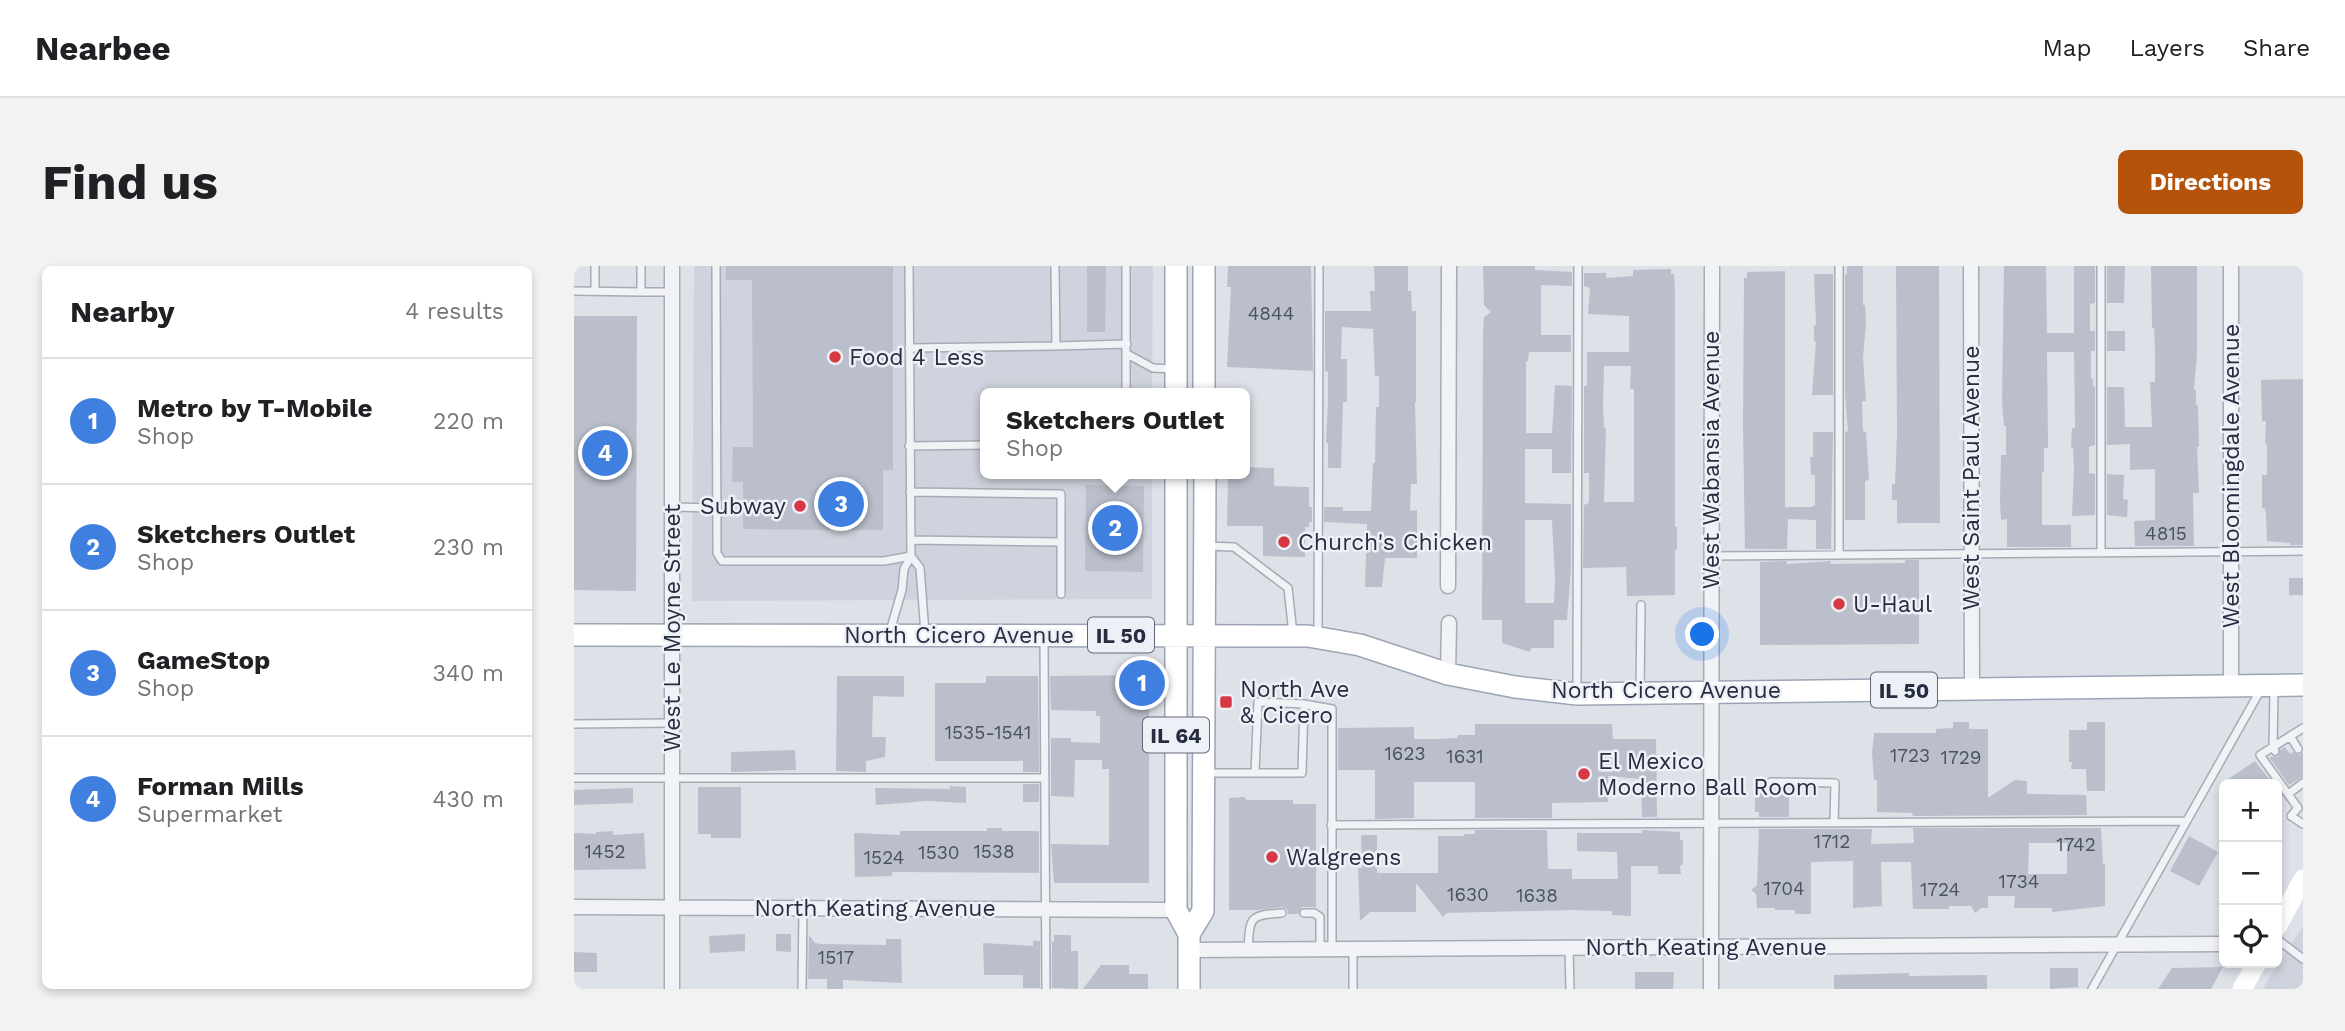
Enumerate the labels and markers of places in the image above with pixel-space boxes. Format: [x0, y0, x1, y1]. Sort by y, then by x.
place label: Food 4 Less [849, 344, 984, 371]
marker: Food 4 Less [827, 349, 843, 365]
pin: 4 [582, 427, 628, 479]
pin: 3 [818, 478, 864, 530]
place label: Subway [700, 493, 786, 520]
marker: Subway [792, 498, 808, 514]
pin: 2 [1092, 502, 1138, 554]
place label: Church's Chicken [1298, 529, 1492, 556]
marker: Church's Chicken [1276, 534, 1292, 550]
place label: U-Haul [1853, 591, 1932, 618]
marker: U-Haul [1831, 596, 1847, 612]
pin: 1 [1119, 657, 1165, 709]
place label: North Ave & Cicero [1240, 676, 1350, 729]
marker: North Ave & Cicero [1218, 694, 1234, 710]
place label: El Mexico Moderno Ball Room [1598, 748, 1818, 801]
marker: El Mexico Moderno Ball Room [1576, 766, 1592, 782]
place label: Walgreens [1286, 844, 1401, 871]
marker: Walgreens [1264, 849, 1280, 865]

